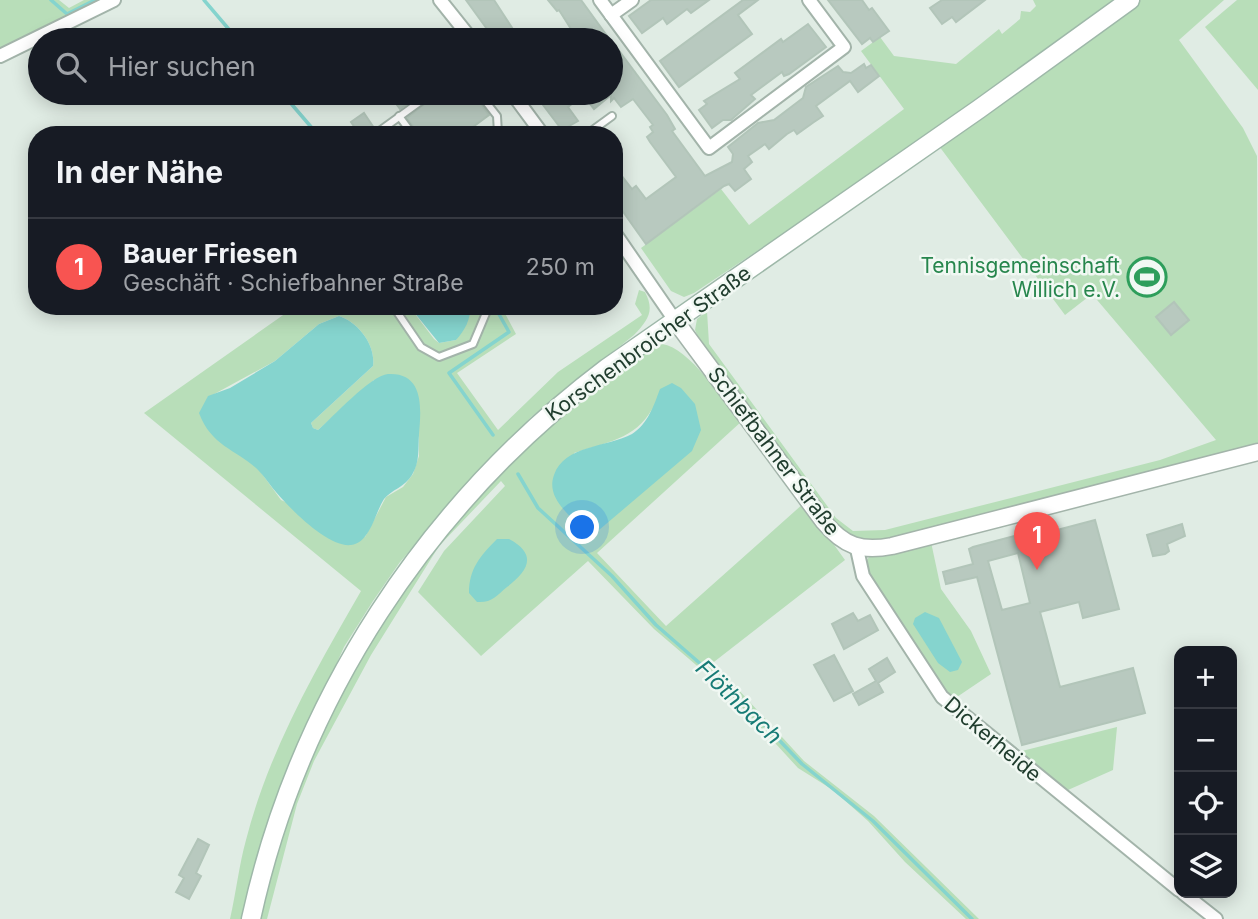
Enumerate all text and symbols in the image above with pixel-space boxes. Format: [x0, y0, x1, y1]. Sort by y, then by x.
search box [28, 28, 623, 105]
icon: search [52, 48, 90, 86]
text: Hier suchen [108, 51, 256, 82]
text: In der Nähe [56, 154, 223, 190]
text: Bauer Friesen [123, 238, 298, 269]
text: 1 [74, 253, 84, 281]
text: 250 m [526, 253, 595, 281]
place label: Tennisgemeinschaft Willich e.V. [920, 253, 1120, 302]
sports icon: Tennisgemeinschaft Willich e.V. [1126, 256, 1168, 298]
street label: Korschenbroicher Straße [540, 260, 756, 426]
text: Geschäft · Schiefbahner Straße [123, 269, 464, 297]
street label: Schiefbahner Straße [703, 362, 845, 540]
your location [565, 510, 599, 544]
pin: 1 [1014, 512, 1060, 570]
map controls [1174, 646, 1237, 898]
button: + [1174, 646, 1237, 709]
water label: Flöthbach [690, 654, 788, 750]
street label: Dickerheide [940, 691, 1046, 787]
button: − [1174, 709, 1237, 772]
button: locate [1174, 772, 1237, 835]
button: layers [1174, 835, 1237, 898]

